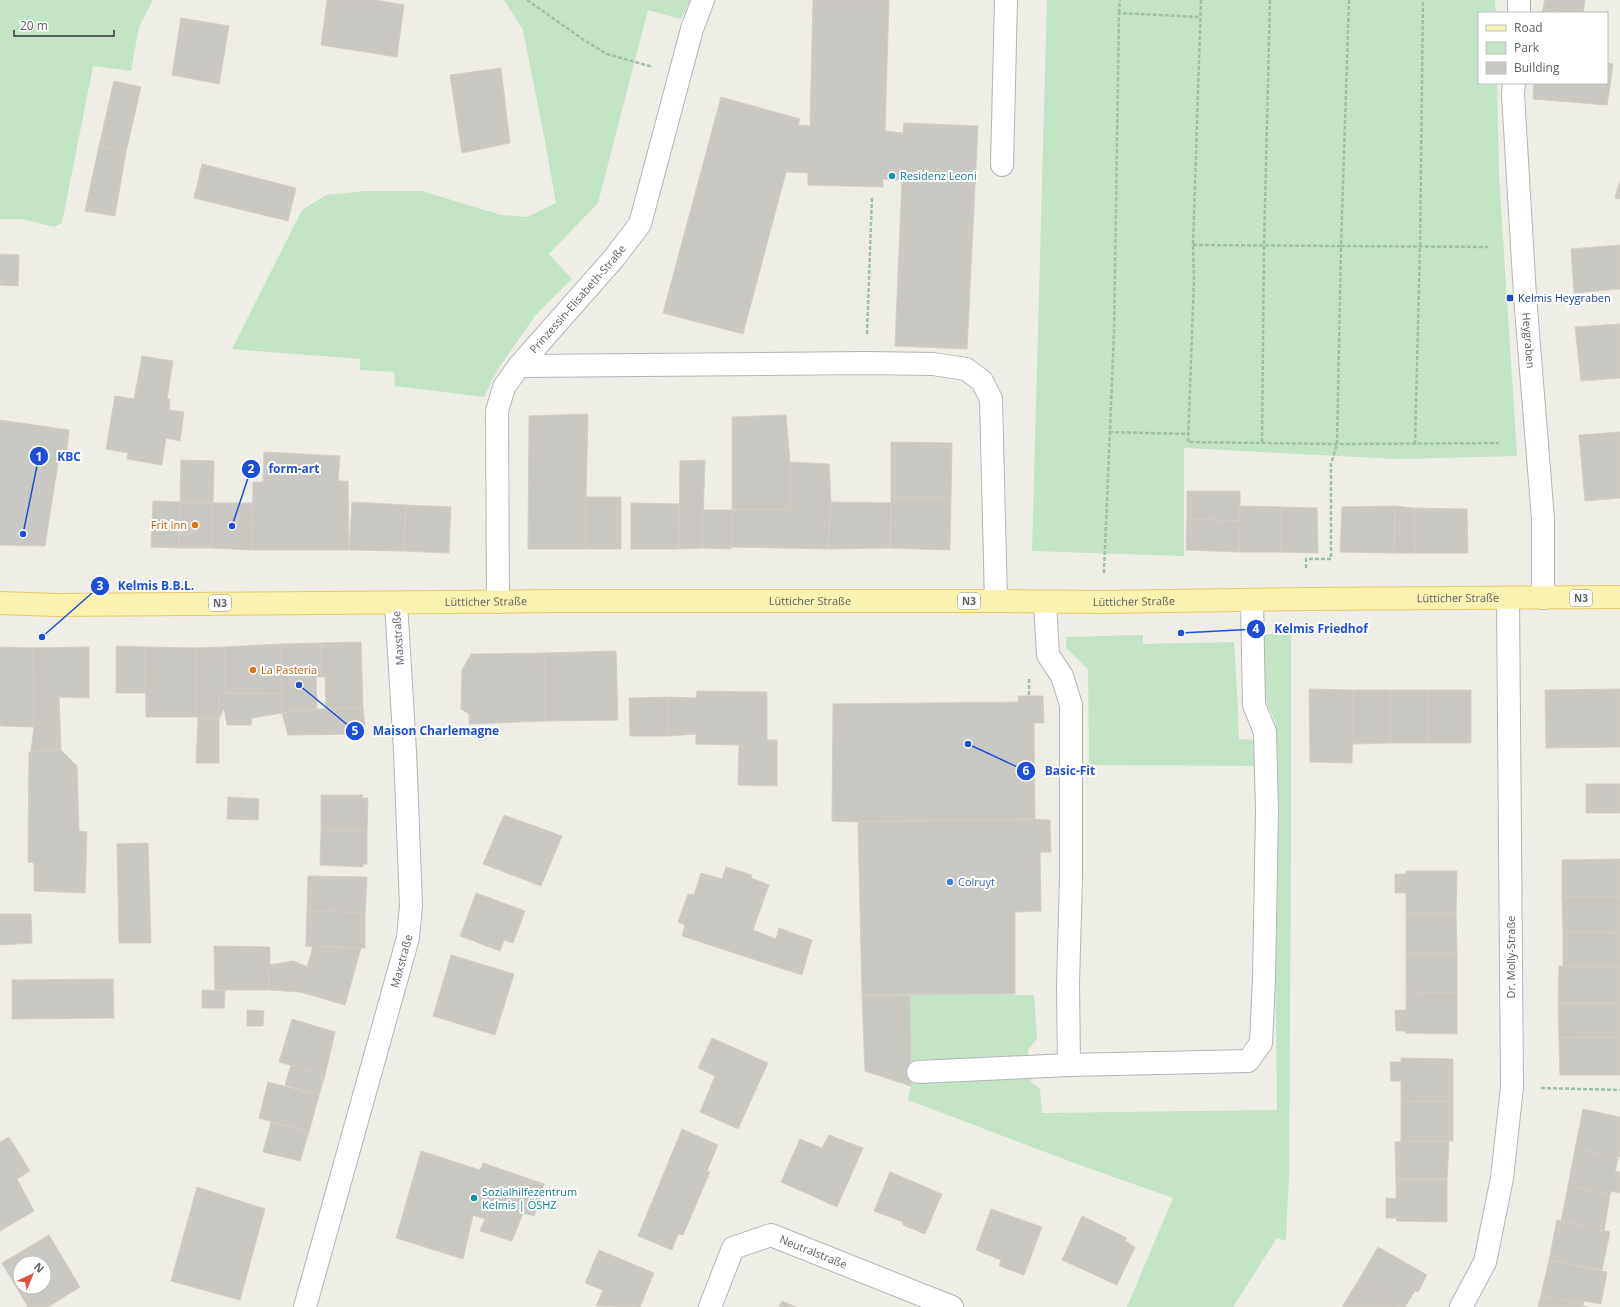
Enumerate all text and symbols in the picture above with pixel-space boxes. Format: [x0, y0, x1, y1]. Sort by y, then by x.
scale bar [14, 12, 114, 38]
legend [1478, 12, 1608, 84]
text: 20 m [20, 17, 48, 34]
text: Road [1514, 19, 1543, 36]
text: Park [1514, 39, 1540, 56]
text: Building [1514, 59, 1560, 76]
place label: Residenz Leoni [900, 168, 977, 183]
marker: Residenz Leoni [887, 171, 897, 181]
street label: Prinzessin-Elisabeth-Straße [526, 241, 629, 356]
place label: Kelmis Heygraben [1518, 290, 1611, 305]
marker: Kelmis Heygraben [1505, 293, 1515, 303]
street label: Heygraben [1519, 312, 1539, 369]
callout: KBC [29, 444, 89, 468]
text: 1 [36, 448, 42, 465]
text: KBC [57, 448, 81, 465]
callout: form-art [241, 457, 328, 481]
text: 2 [248, 460, 255, 477]
text: form-art [268, 460, 320, 477]
place label: Frit Inn [151, 517, 187, 532]
marker: Frit Inn [190, 520, 200, 530]
callout: Kelmis B.B.L. [90, 574, 203, 598]
text: 3 [97, 577, 104, 594]
text: Kelmis B.B.L. [118, 577, 194, 594]
street label: Lütticher Straße [1417, 590, 1499, 605]
road number: N3 [1570, 590, 1592, 606]
street label: Lütticher Straße [445, 593, 527, 609]
street label: Lütticher Straße [769, 593, 851, 608]
road number: N3 [958, 593, 980, 609]
street label: Lütticher Straße [1093, 593, 1175, 609]
road number: N3 [209, 595, 231, 611]
street label: Maxstraße [388, 610, 407, 666]
callout: Kelmis Friedhof [1246, 617, 1376, 641]
text: 4 [1253, 620, 1260, 637]
text: Kelmis Friedhof [1274, 620, 1369, 637]
place label: La Pasteria [261, 662, 317, 677]
marker: La Pasteria [248, 665, 258, 675]
callout: Maison Charlemagne [345, 719, 507, 743]
text: 5 [352, 722, 359, 739]
text: Maison Charlemagne [373, 722, 499, 739]
callout: Basic-Fit [1016, 759, 1103, 783]
text: 6 [1023, 762, 1030, 779]
text: Basic-Fit [1045, 762, 1095, 779]
place label: Colruyt [958, 874, 995, 889]
marker: Colruyt [945, 877, 955, 887]
street label: Dr. Molly-Straße [1503, 916, 1518, 998]
street label: Maxstraße [386, 934, 415, 989]
place label: Sozialhilfezentrum Kelmis | ÖSHZ [482, 1184, 577, 1212]
marker: Sozialhilfezentrum Kelmis | ÖSHZ [469, 1193, 479, 1203]
street label: Neutralstraße [778, 1231, 849, 1272]
north arrow [12, 1255, 52, 1295]
text: N [31, 1259, 48, 1276]

